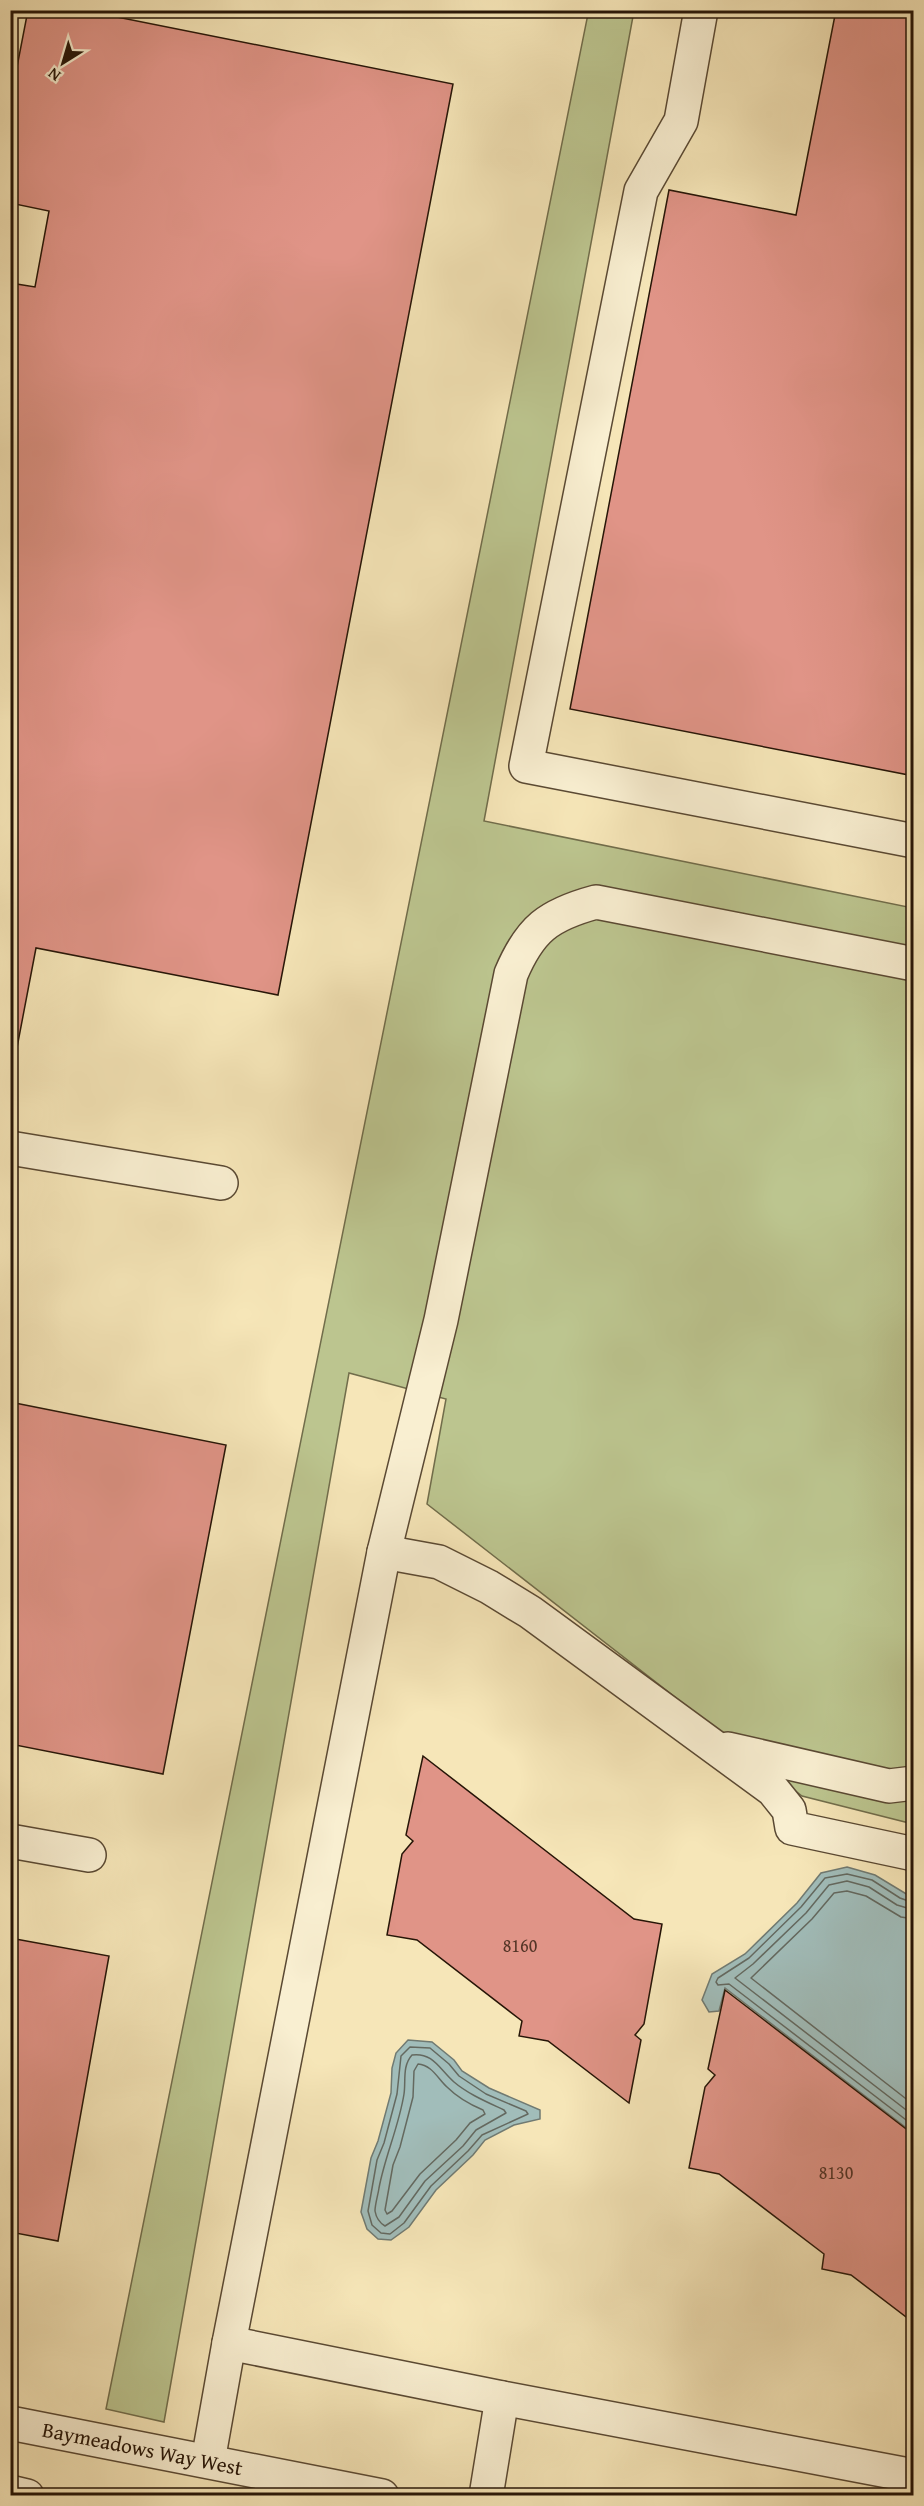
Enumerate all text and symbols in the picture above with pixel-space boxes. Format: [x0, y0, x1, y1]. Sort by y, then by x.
north arrow [33, 33, 93, 93]
text: N [42, 62, 65, 88]
house number: 8160 [503, 1932, 538, 1959]
house number: 8130 [819, 2159, 854, 2186]
street label: Baymeadows Way West [40, 2414, 246, 2483]

